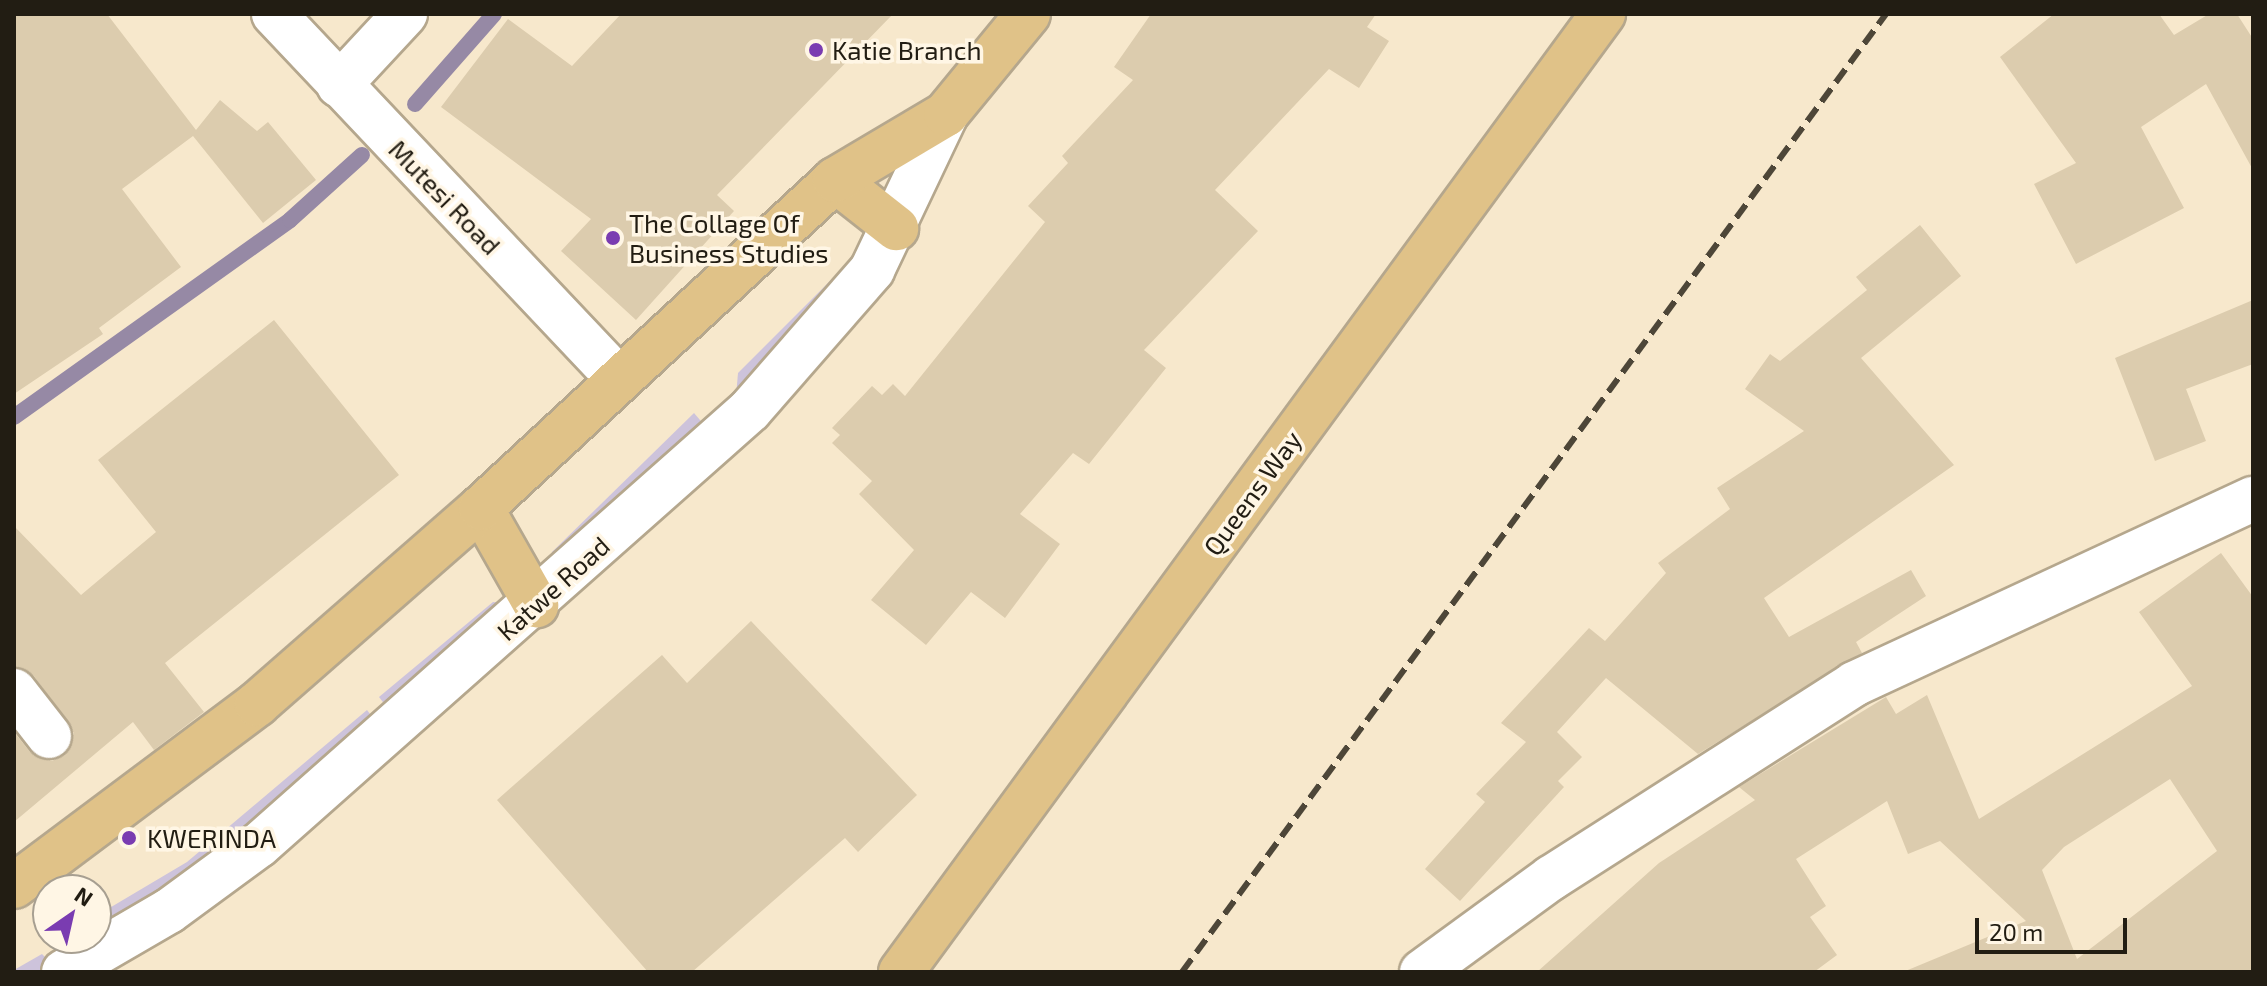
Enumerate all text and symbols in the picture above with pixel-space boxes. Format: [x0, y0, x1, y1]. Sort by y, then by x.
place label: Katie Branch [832, 34, 981, 66]
marker: Katie Branch [807, 41, 825, 59]
street label: Mutesi Road [383, 133, 507, 261]
place label: The Collage Of Business Studies [629, 207, 829, 268]
marker: The Collage Of Business Studies [604, 229, 622, 247]
street label: Queens Way [1196, 425, 1308, 561]
street label: Katwe Road [490, 529, 616, 647]
place label: KWERINDA [147, 822, 276, 854]
marker: KWERINDA [118, 827, 140, 849]
north arrow [32, 874, 112, 954]
text: N [70, 881, 98, 911]
scale bar [1979, 902, 2131, 952]
text: 20 m [1989, 917, 2043, 946]

